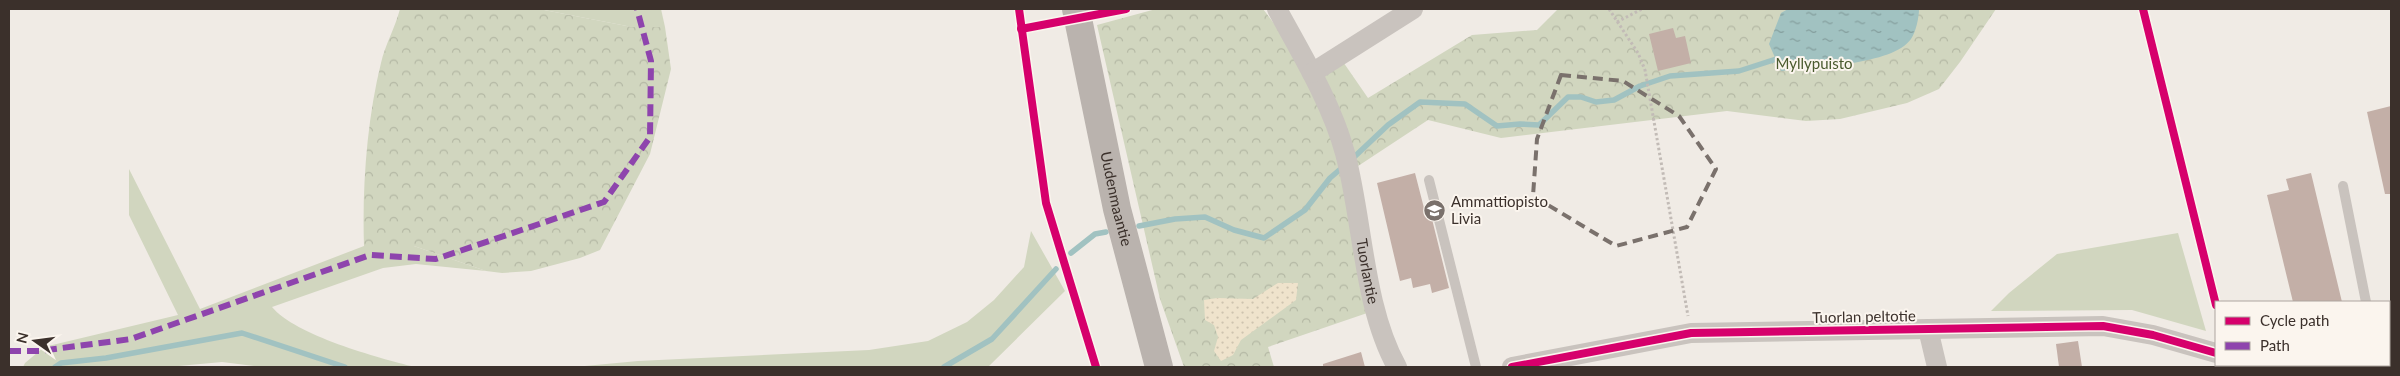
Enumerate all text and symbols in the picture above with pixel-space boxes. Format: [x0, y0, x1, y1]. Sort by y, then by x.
park label: Myllypuisto [1775, 54, 1853, 72]
street label: Uudenmaantie [1097, 150, 1136, 248]
place label: Ammattiopisto Livia [1451, 192, 1548, 227]
school or university icon: Ammattiopisto Livia [1423, 199, 1447, 223]
street label: Tuorlantie [1353, 237, 1383, 306]
legend [2215, 301, 2390, 366]
street label: Tuorlan peltotie [1812, 306, 1916, 326]
text: Cycle path [2260, 311, 2329, 329]
north arrow [10, 316, 60, 366]
text: N [12, 330, 31, 345]
text: Path [2260, 336, 2290, 354]

